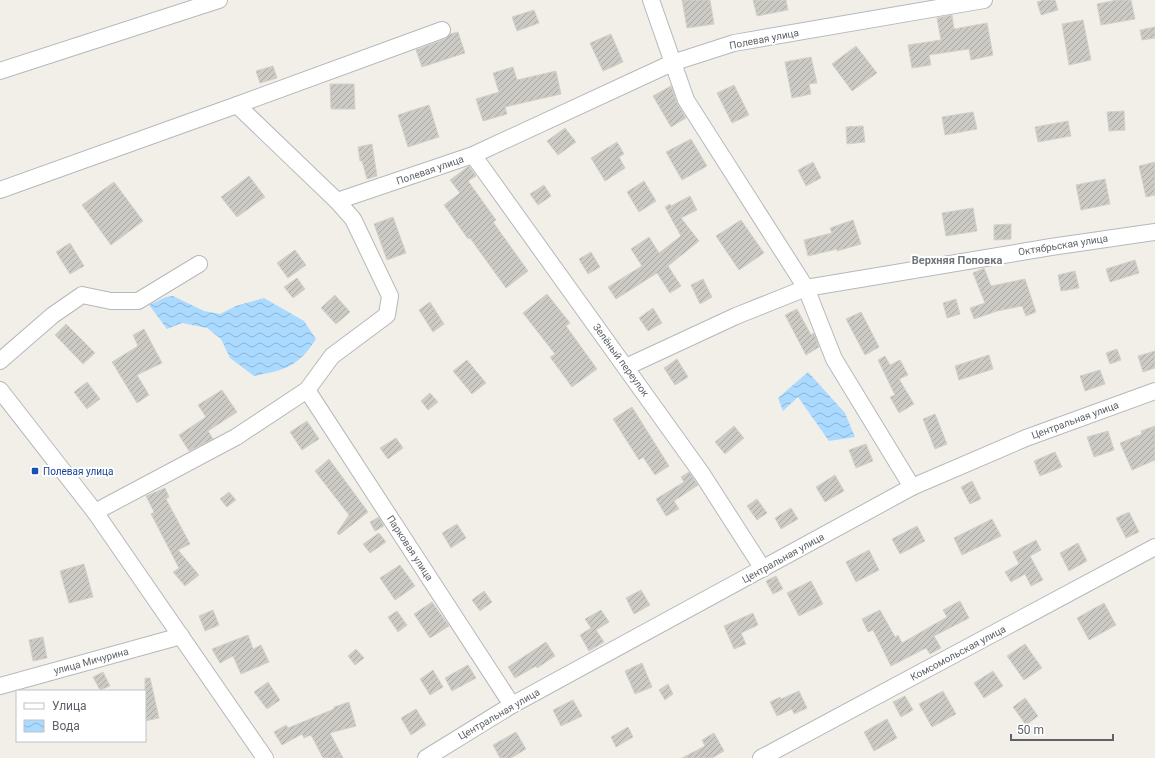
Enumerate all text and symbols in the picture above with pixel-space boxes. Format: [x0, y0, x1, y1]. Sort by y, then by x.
street label: Полевая улица [728, 27, 800, 51]
street label: Полевая улица [395, 153, 465, 187]
street label: Октябрьская улица [1017, 232, 1109, 258]
district label: Верхняя Поповка [912, 254, 1002, 267]
street label: Зелёный переулок [591, 321, 651, 399]
street label: Центральная улица [1030, 399, 1120, 441]
marker: Полевая улица [30, 466, 40, 476]
place label: Полевая улица [43, 466, 113, 477]
street label: Парковая улица [385, 513, 435, 583]
street label: Центральная улица [740, 531, 826, 585]
street label: Комсомольская улица [909, 623, 1007, 683]
street label: улица Мичурина [52, 646, 130, 676]
street label: Центральная улица [456, 686, 542, 742]
legend [16, 690, 146, 742]
text: Улица [52, 699, 87, 713]
scale bar [1011, 716, 1113, 742]
text: Вода [52, 719, 80, 733]
text: 50 m [1017, 723, 1044, 737]

